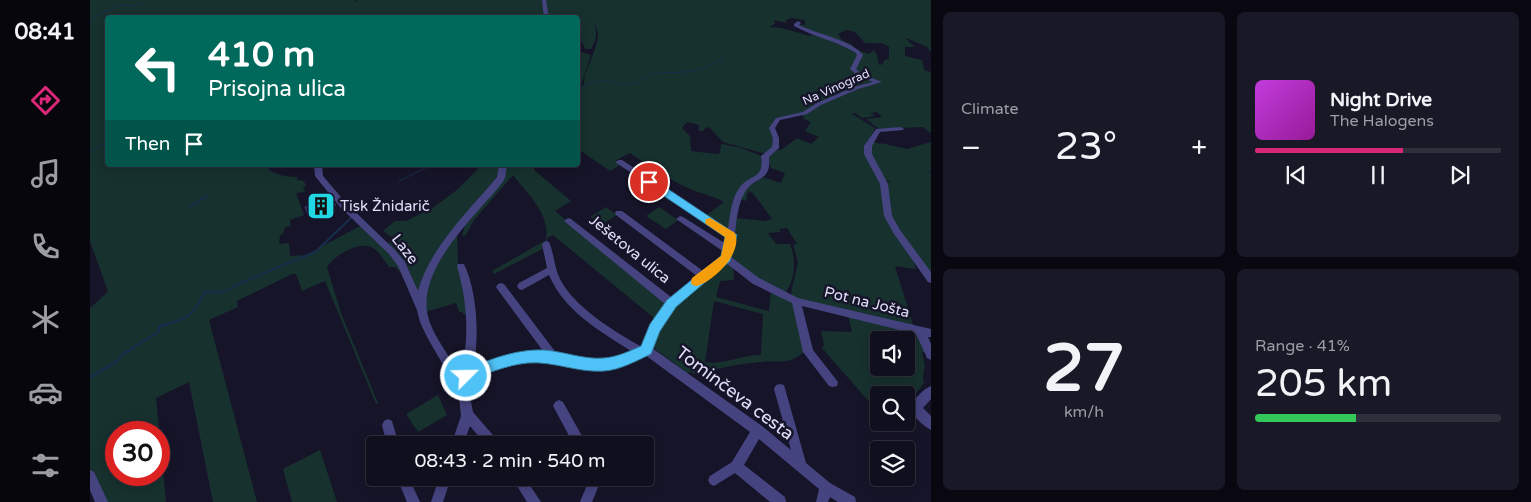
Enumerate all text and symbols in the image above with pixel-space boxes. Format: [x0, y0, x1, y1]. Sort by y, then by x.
text: 08:41 [15, 19, 75, 45]
text: 410 m [208, 34, 315, 76]
icon: left [125, 35, 190, 100]
street label: Na Vinograd [800, 66, 872, 108]
text: Prisojna ulica [208, 76, 346, 102]
icon: directions [28, 83, 63, 118]
text: Night Drive [1330, 89, 1432, 111]
text: Climate [961, 99, 1019, 119]
text: The Halogens [1330, 111, 1434, 131]
text: 23° [1055, 124, 1117, 170]
icon: arrive [180, 130, 208, 158]
text: − [961, 131, 981, 165]
text: + [1191, 131, 1207, 165]
text: Then [125, 133, 170, 155]
icon: music [28, 156, 63, 191]
pin [628, 161, 670, 203]
icon: previous [1282, 161, 1310, 189]
icon: pause [1364, 161, 1392, 189]
icon: next [1446, 161, 1474, 189]
icon: arrive [635, 168, 663, 196]
building icon: Tisk Žnidarič [306, 191, 336, 221]
place label: Tisk Žnidarič [340, 197, 430, 215]
street label: Ješetova ulica [586, 211, 674, 287]
icon: phone [28, 229, 63, 264]
street label: Laze [388, 230, 422, 268]
street label: Pot na Jošta [822, 283, 912, 321]
icon: climate [28, 302, 63, 337]
text: 27 [1043, 330, 1125, 409]
map controls [870, 331, 915, 486]
button: sound [870, 331, 915, 376]
text: Range · 41% [1255, 336, 1350, 356]
street label: Tominčeva cesta [672, 342, 798, 444]
position arrow [439, 349, 491, 401]
text: 205 km [1255, 361, 1392, 407]
icon: car [28, 375, 63, 410]
button: search [870, 386, 915, 431]
text: km/h [1064, 402, 1104, 422]
speed limit sign: 30 [105, 421, 170, 486]
button: layers [870, 441, 915, 486]
icon: filters [28, 448, 63, 483]
text: 08:43 · 2 min · 540 m [414, 450, 606, 472]

